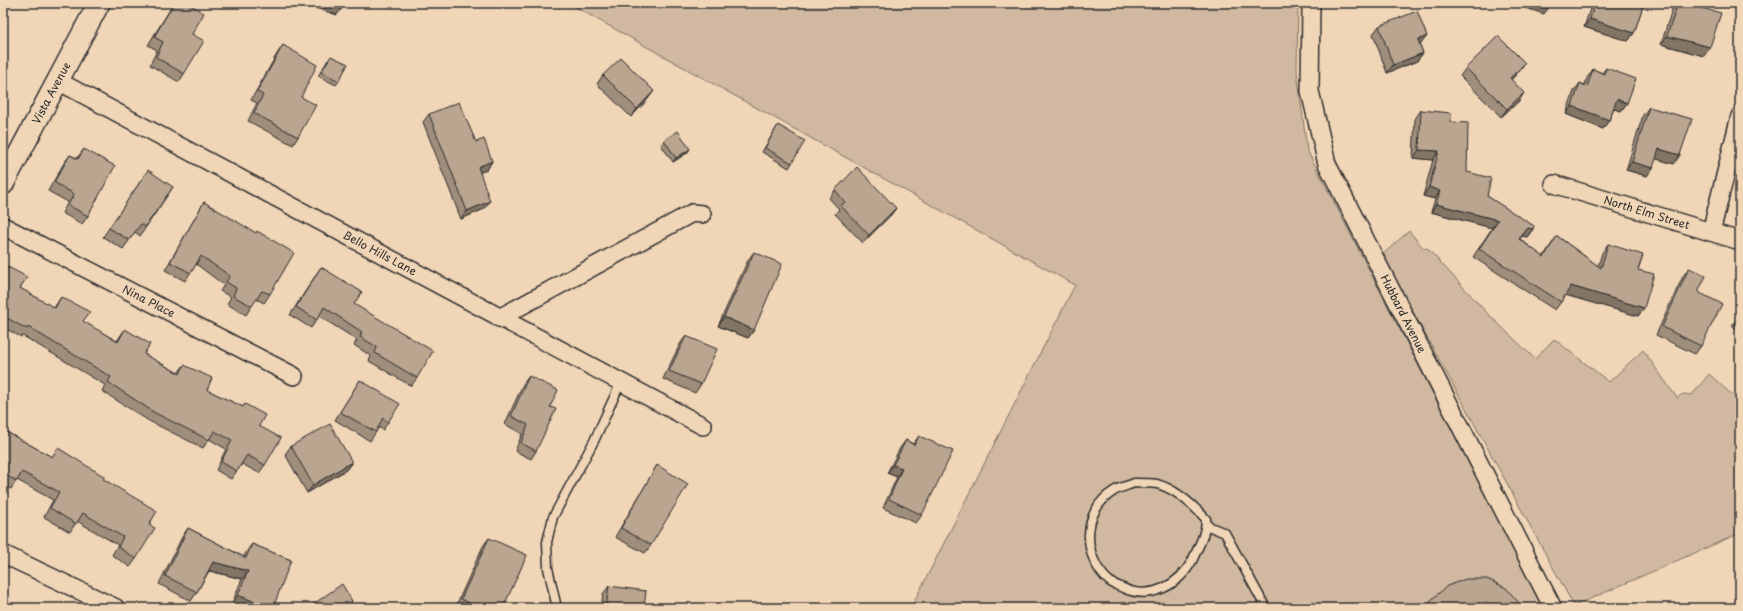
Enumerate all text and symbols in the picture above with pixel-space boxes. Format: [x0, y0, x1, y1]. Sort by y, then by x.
street label: Vista Avenue [27, 58, 75, 127]
street label: North Elm Street [1602, 191, 1693, 233]
street label: Bello Hills Lane [340, 226, 420, 279]
street label: Hubbard Avenue [1377, 271, 1431, 356]
street label: Nina Place [120, 280, 178, 321]

